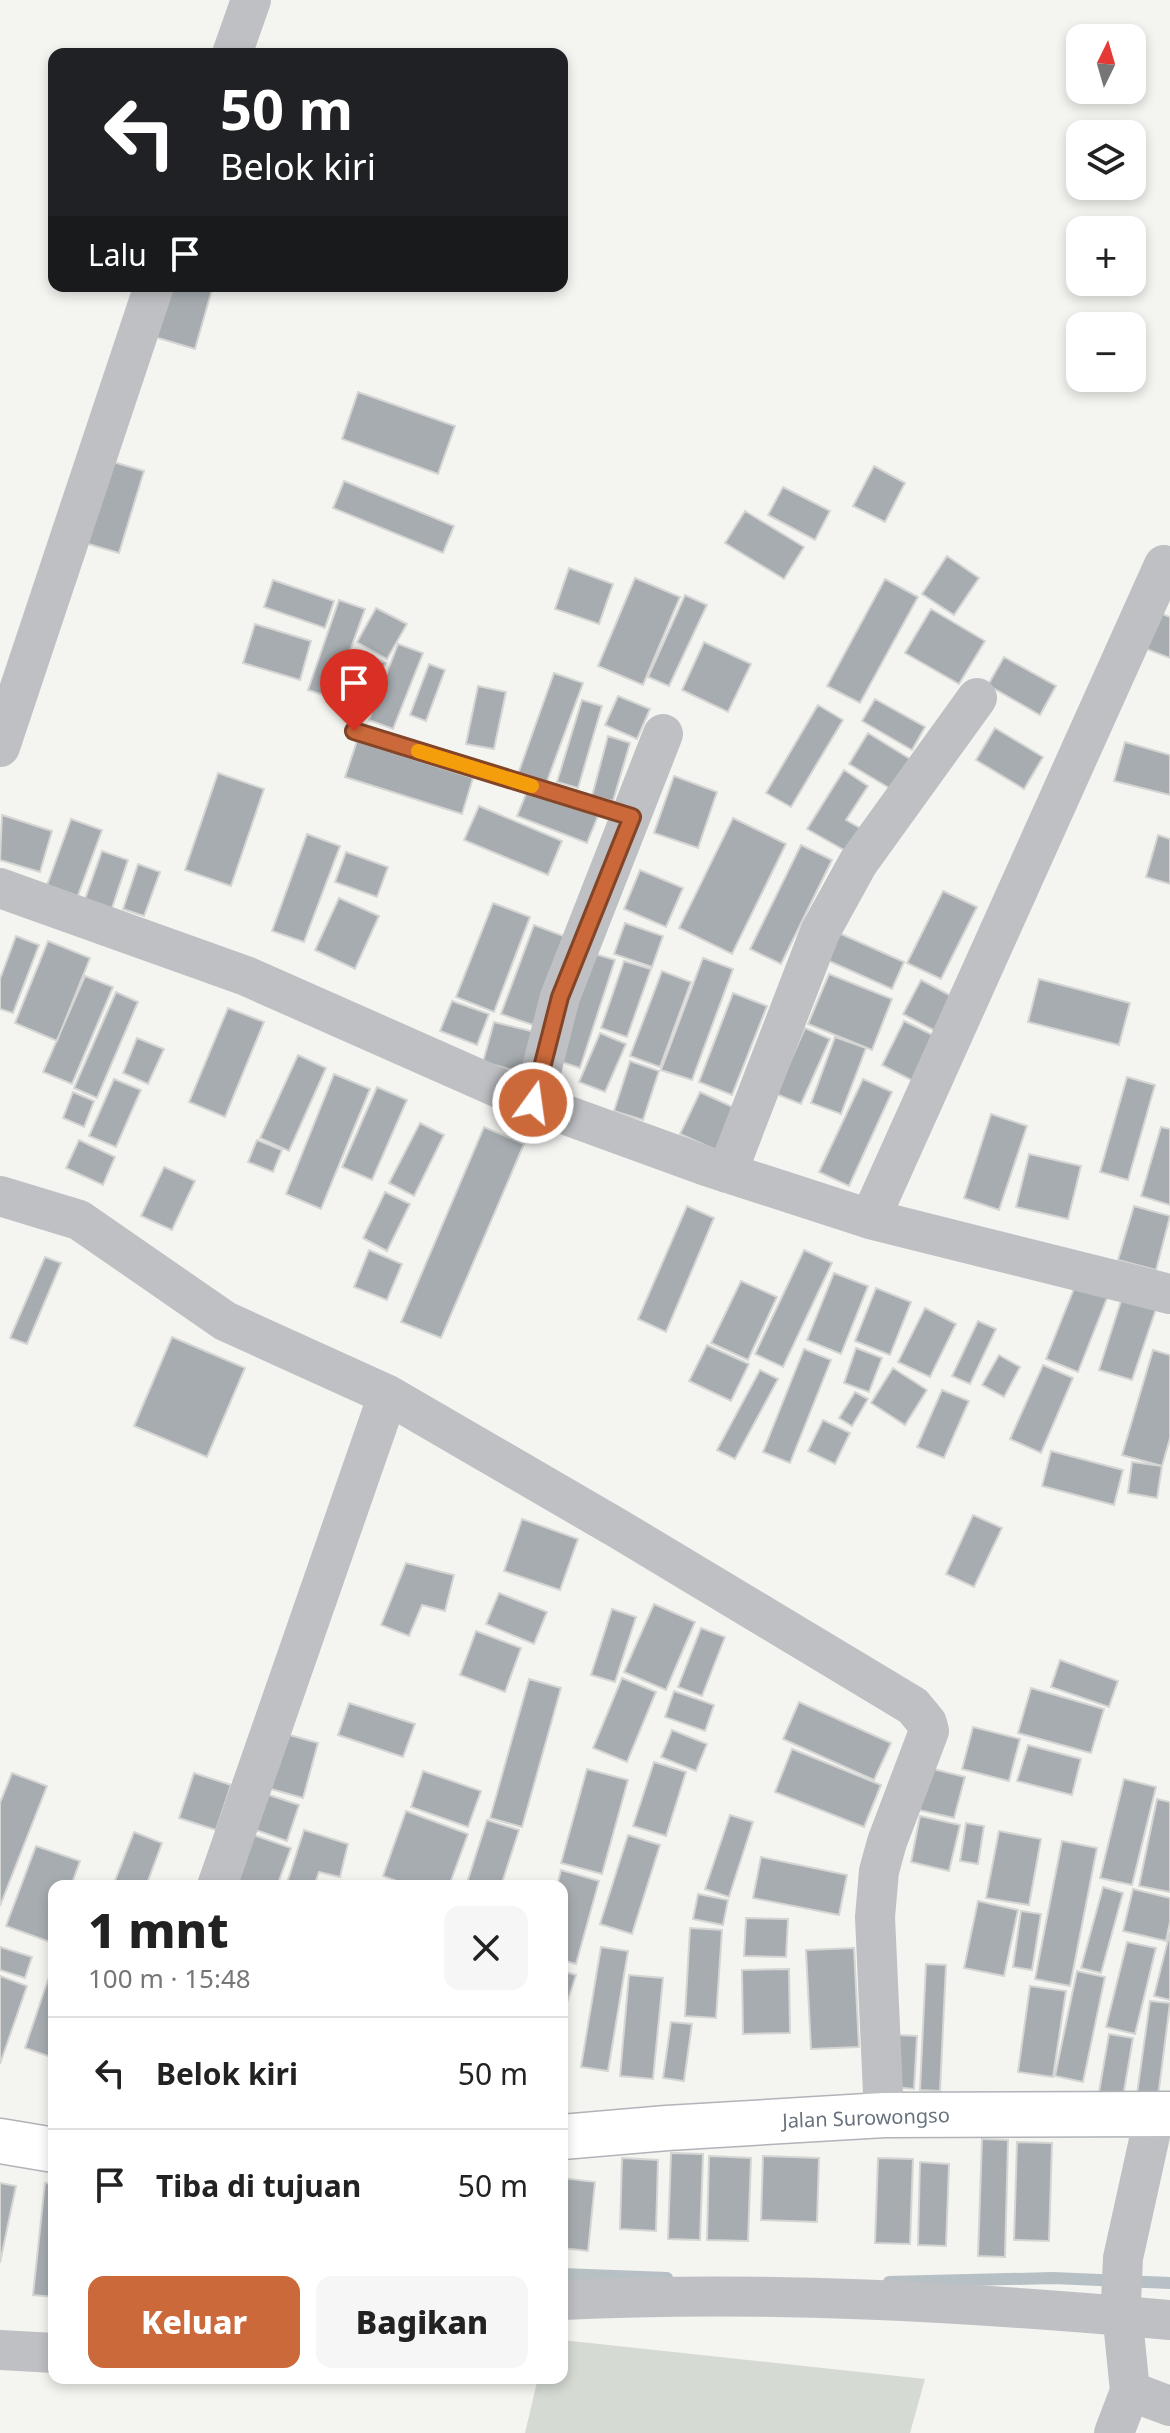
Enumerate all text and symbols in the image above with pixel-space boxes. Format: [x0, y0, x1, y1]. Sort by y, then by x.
north arrow [1066, 24, 1146, 104]
map controls [1066, 24, 1146, 392]
text: 50 m [220, 70, 353, 146]
icon: left [88, 80, 192, 184]
button: layers [1066, 120, 1146, 200]
text: Belok kiri [220, 142, 376, 191]
button: + [1066, 216, 1146, 296]
icon: arrive [163, 232, 207, 276]
text: Lalu [88, 234, 147, 275]
button: − [1066, 312, 1146, 392]
pin [320, 649, 388, 731]
icon: arrive [332, 661, 376, 705]
position arrow [491, 1061, 575, 1145]
text: 1 mnt [88, 1897, 229, 1962]
button: close [444, 1906, 528, 1990]
text: 100 m · 15:48 [88, 1960, 251, 1996]
icon: left [88, 2051, 132, 2095]
text: Belok kiri [156, 2053, 298, 2094]
text: 50 m [458, 2053, 528, 2094]
street label: Jalan Surowongso [780, 2101, 950, 2134]
icon: arrive [88, 2163, 132, 2207]
text: Tiba di tujuan [156, 2165, 361, 2206]
text: 50 m [458, 2165, 528, 2206]
button: Keluar [88, 2276, 300, 2368]
button: Bagikan [316, 2276, 528, 2368]

